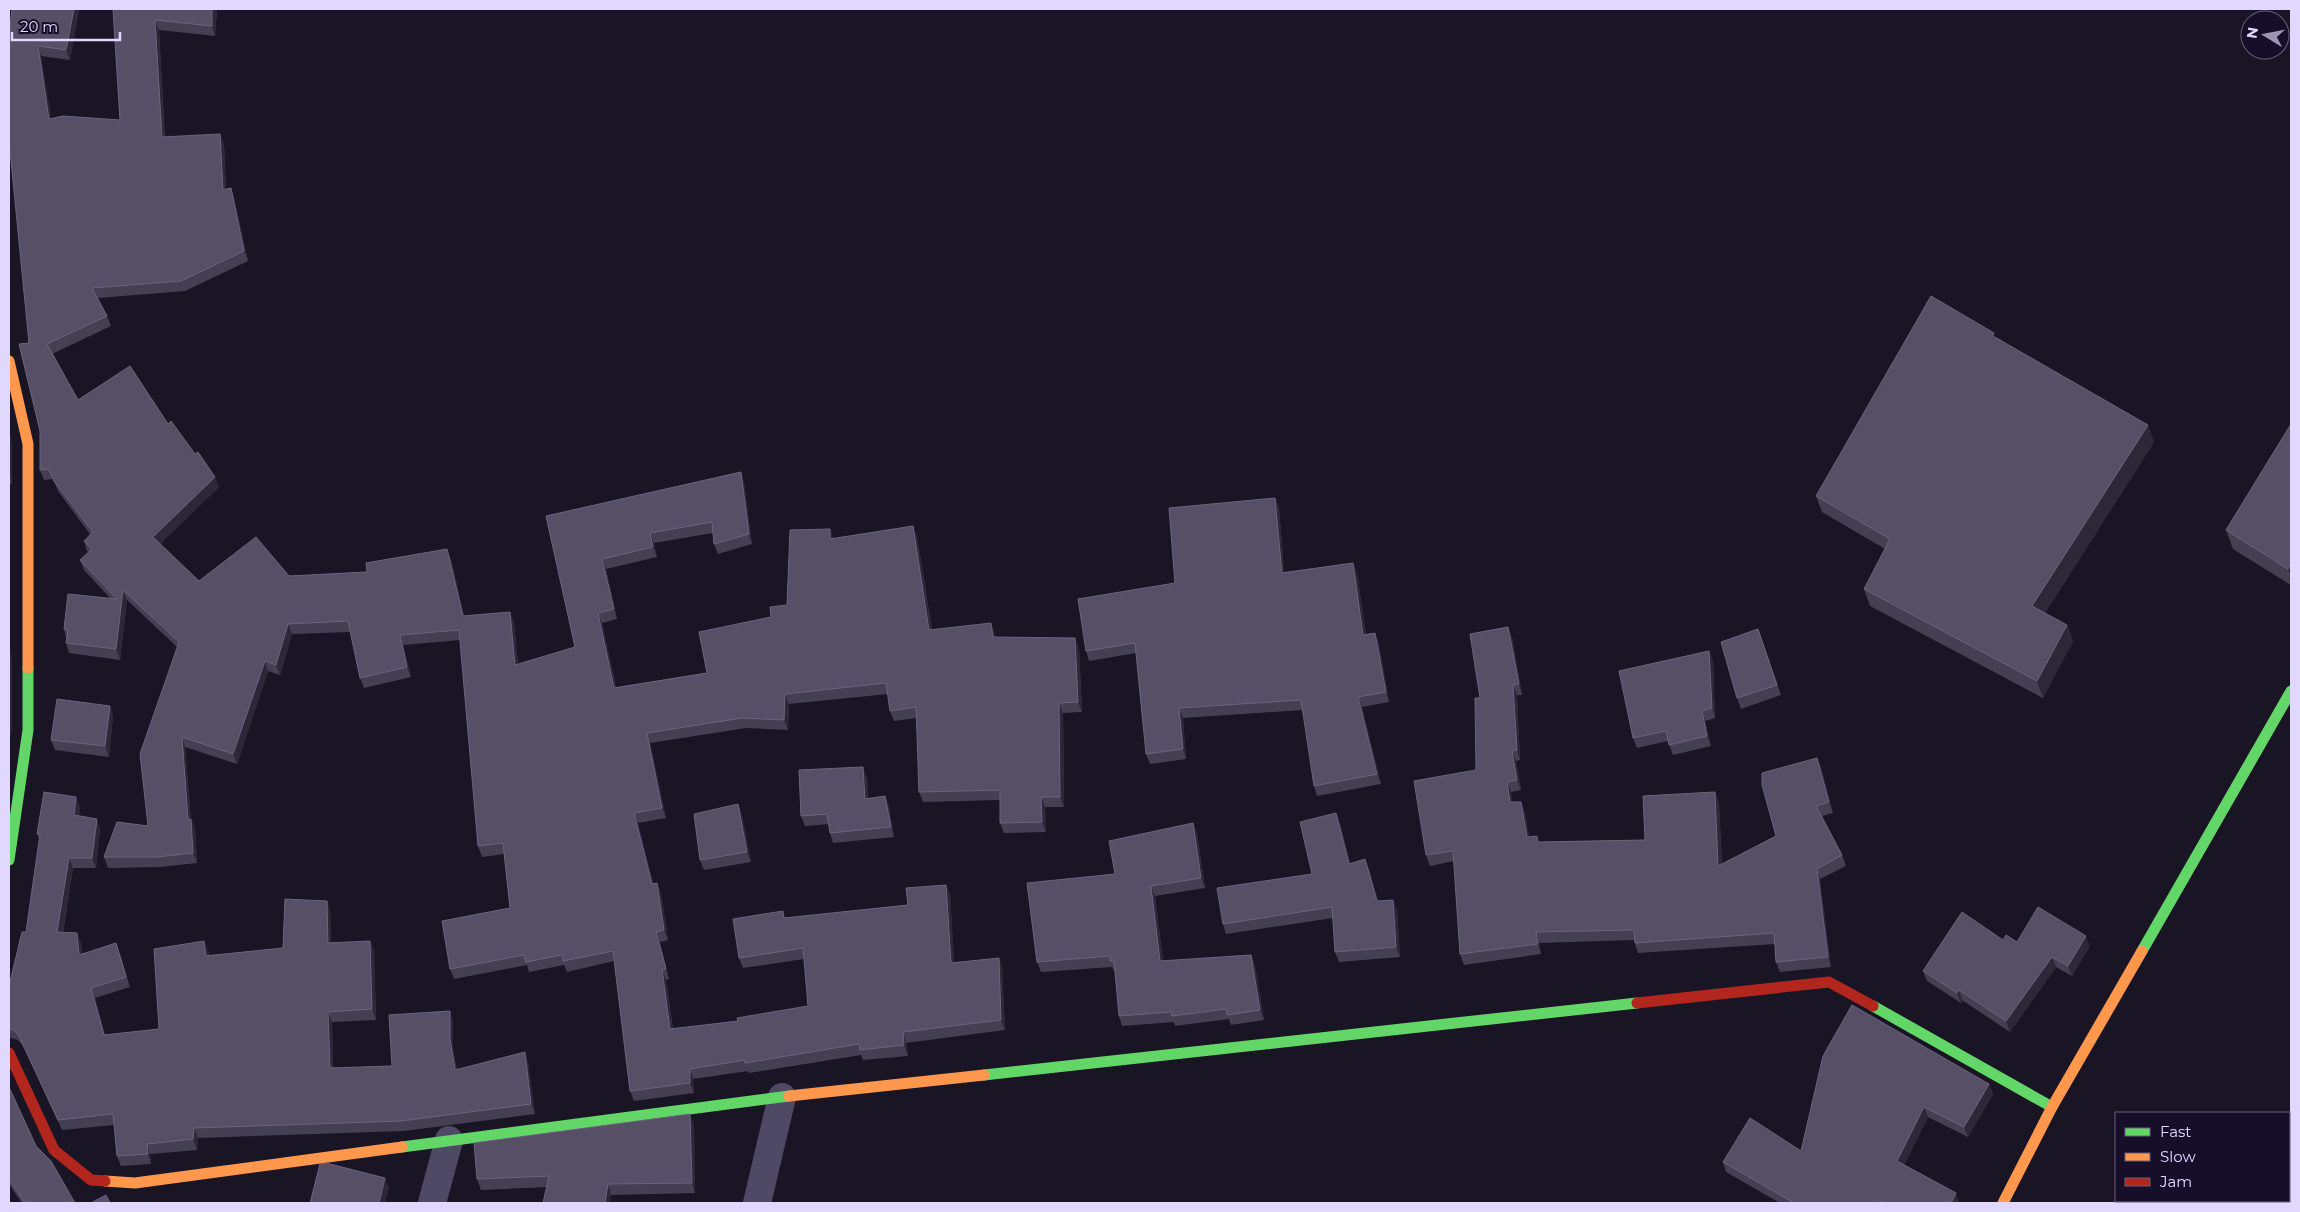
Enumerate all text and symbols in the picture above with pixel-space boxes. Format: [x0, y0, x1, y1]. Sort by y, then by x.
scale bar [12, 10, 120, 42]
north arrow [2240, 10, 2290, 60]
text: 20 m [20, 17, 58, 36]
text: N [2242, 26, 2262, 40]
legend [2115, 1112, 2290, 1202]
text: Fast [2160, 1122, 2191, 1141]
text: Slow [2160, 1147, 2196, 1166]
text: Jam [2159, 1172, 2192, 1191]

